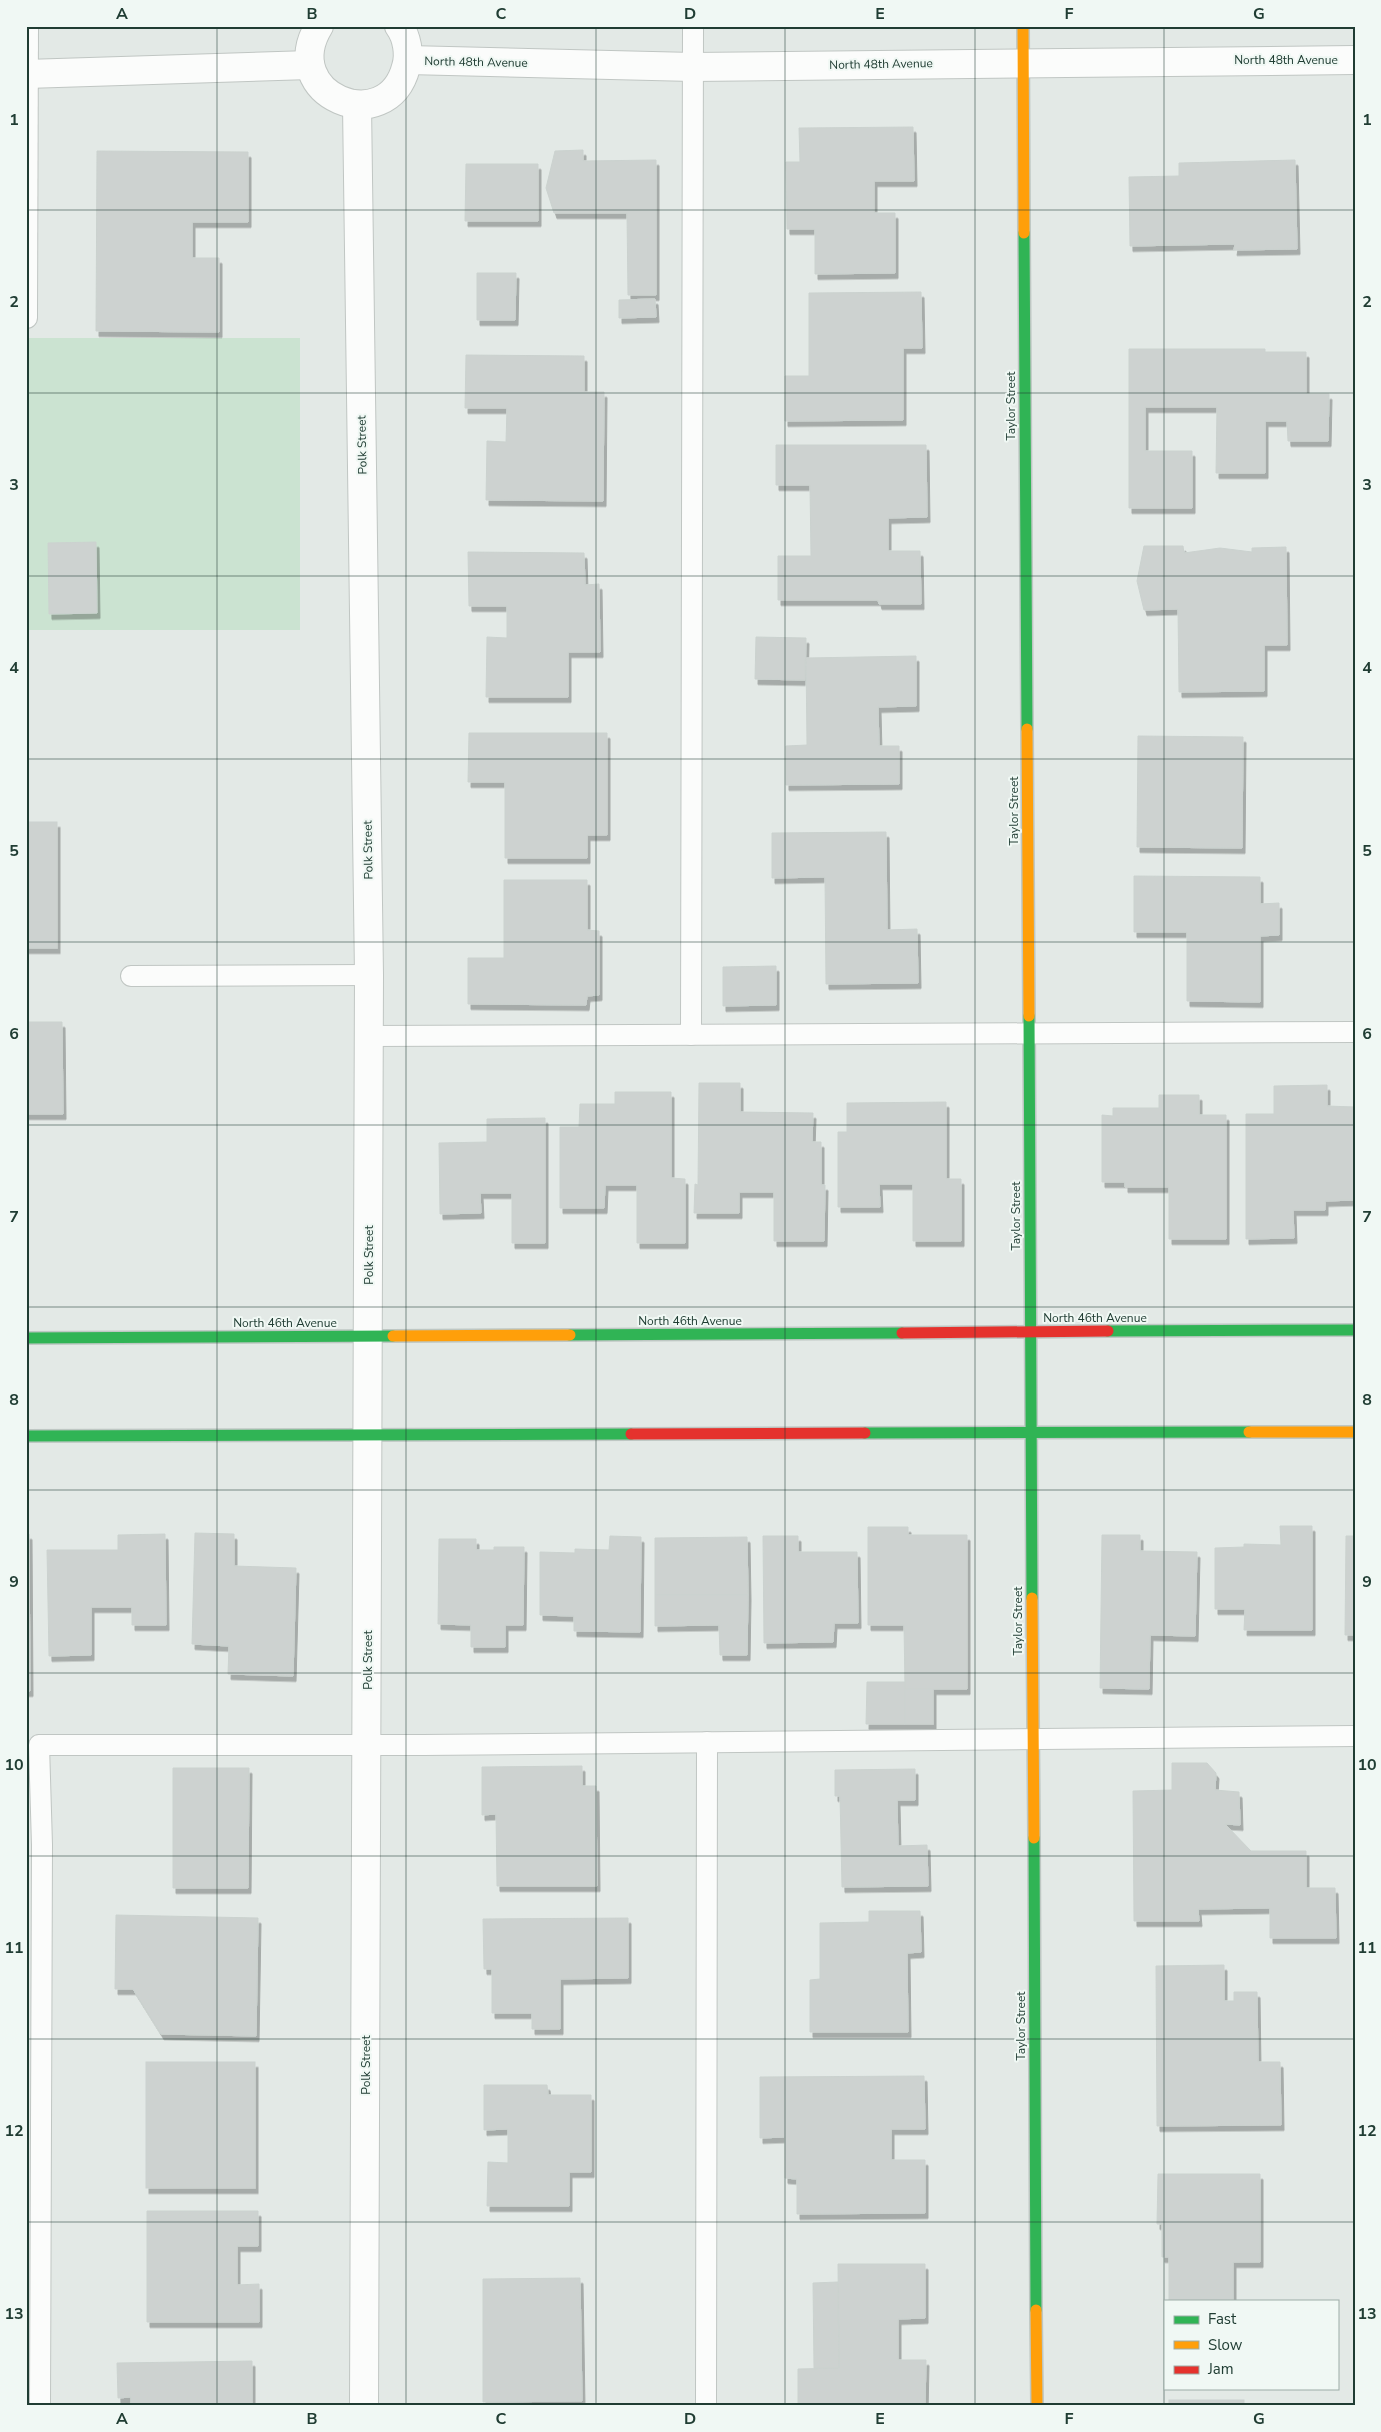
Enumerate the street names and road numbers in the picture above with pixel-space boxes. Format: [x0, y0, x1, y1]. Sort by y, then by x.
street label: North 48th Avenue [1234, 52, 1338, 68]
street label: North 48th Avenue [424, 53, 528, 71]
street label: North 48th Avenue [829, 55, 933, 73]
street label: Taylor Street [1003, 371, 1019, 441]
street label: Polk Street [353, 414, 371, 475]
street label: Taylor Street [1006, 776, 1022, 846]
street label: Polk Street [359, 819, 377, 880]
street label: Taylor Street [1008, 1181, 1024, 1251]
street label: Polk Street [361, 1225, 377, 1285]
street label: North 46th Avenue [1043, 1310, 1147, 1326]
street label: North 46th Avenue [638, 1313, 742, 1329]
street label: North 46th Avenue [233, 1315, 337, 1331]
street label: Taylor Street [1010, 1586, 1026, 1656]
street label: Polk Street [360, 1630, 376, 1690]
street label: Taylor Street [1013, 1991, 1029, 2061]
street label: Polk Street [358, 2035, 374, 2095]

